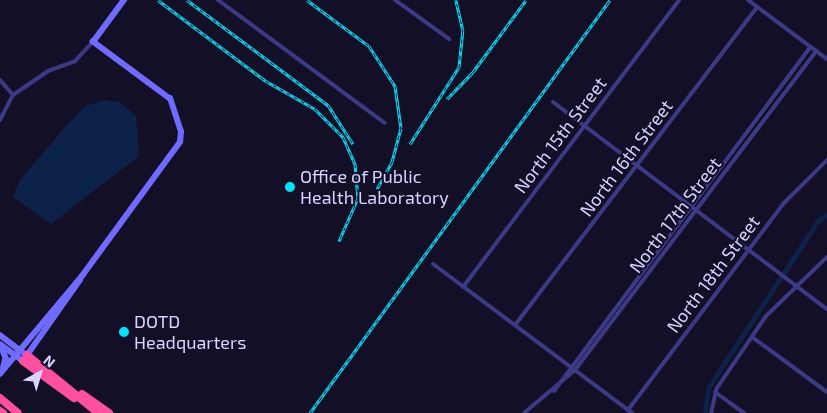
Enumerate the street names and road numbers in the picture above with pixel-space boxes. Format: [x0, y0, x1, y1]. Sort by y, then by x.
street label: North 15th Street [509, 73, 611, 197]
street label: North 16th Street [575, 95, 677, 221]
street label: North 17th Street [624, 153, 726, 277]
street label: North 18th Street [662, 211, 764, 337]

